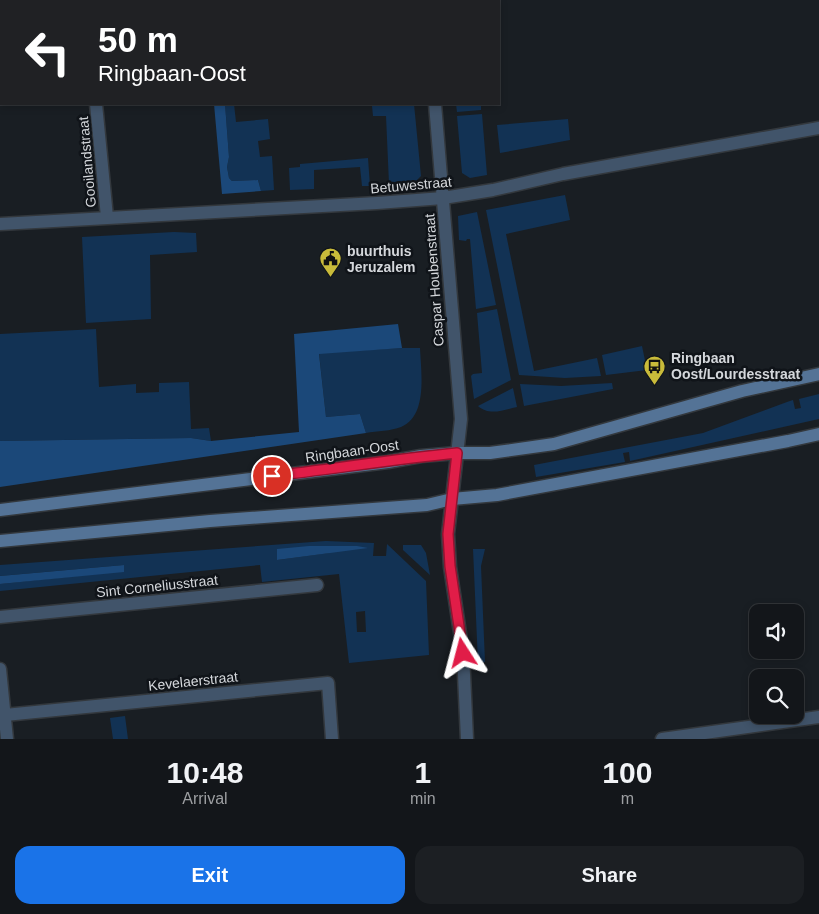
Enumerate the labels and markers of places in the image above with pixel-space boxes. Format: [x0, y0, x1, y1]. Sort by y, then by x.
place label: buurthuis Jeruzalem [347, 243, 415, 275]
public building icon: buurthuis Jeruzalem [319, 247, 343, 278]
place label: Ringbaan Oost/Lourdesstraat [671, 350, 800, 382]
bus stop icon: Ringbaan Oost/Lourdesstraat [643, 354, 667, 385]
pin [251, 455, 293, 497]

